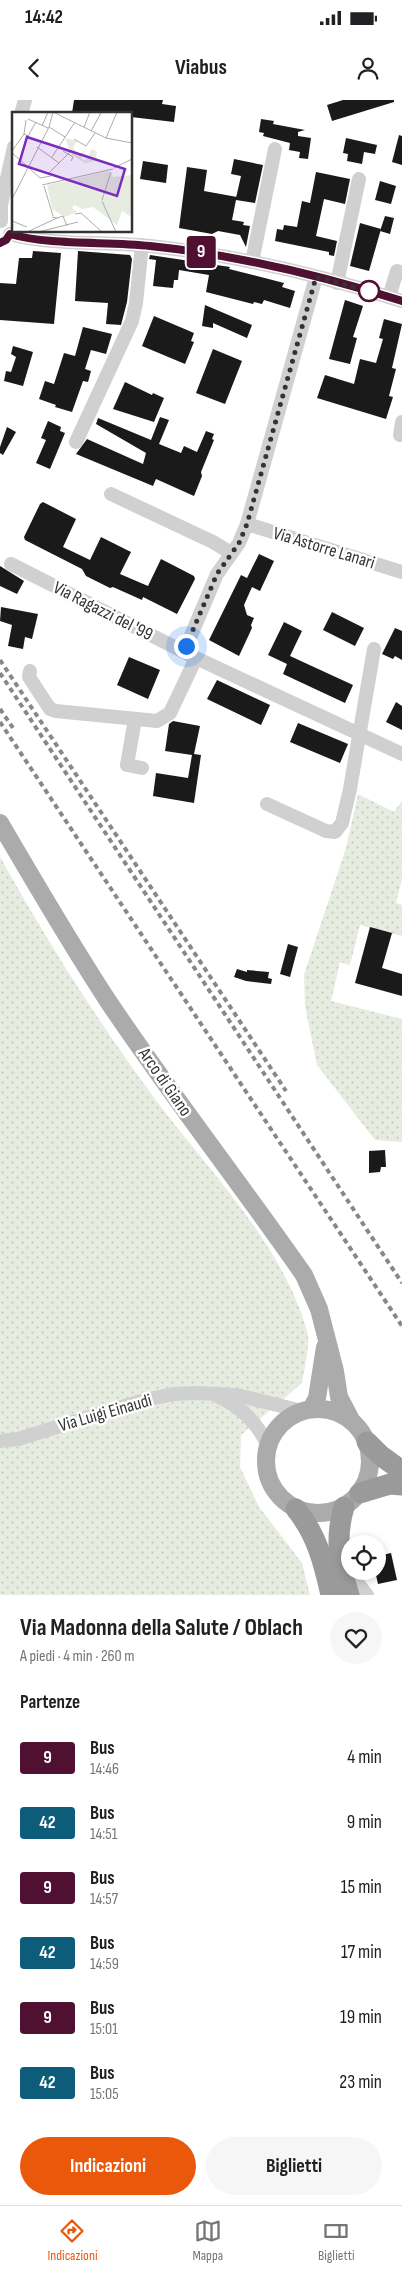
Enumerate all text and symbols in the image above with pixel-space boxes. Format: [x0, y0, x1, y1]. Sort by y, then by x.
text: 14:42 [25, 6, 63, 29]
icon: back [20, 54, 48, 82]
text: Viabus [175, 54, 227, 81]
icon: person [354, 54, 382, 82]
inset map [12, 112, 132, 232]
line badge: 9 [185, 236, 217, 268]
text: 9 [197, 241, 205, 262]
unlabelled marker [358, 280, 380, 302]
street label: Via Astorre Lanari [271, 523, 377, 573]
street label: Via Ragazzi del '99 [50, 577, 156, 645]
your location [174, 634, 199, 659]
street label: Arco di Giano [133, 1043, 196, 1120]
street label: Via Luigi Einaudi [56, 1390, 154, 1436]
map controls [341, 1535, 386, 1580]
button: locate [341, 1535, 386, 1580]
button: heart [330, 1612, 382, 1664]
text: Via Madonna della Salute / Oblach [20, 1613, 303, 1642]
text: A piedi · 4 min · 260 m [20, 1647, 135, 1666]
text: Partenze [20, 1691, 80, 1714]
text: Bus [90, 1737, 115, 1760]
text: 4 min [347, 1746, 382, 1769]
text: 9 [43, 1747, 52, 1768]
text: 14:46 [90, 1760, 119, 1779]
text: Bus [90, 1802, 115, 1825]
text: 9 min [347, 1811, 382, 1834]
text: 42 [39, 1812, 56, 1833]
text: 14:51 [90, 1825, 117, 1844]
text: Bus [90, 1867, 115, 1890]
text: 15 min [341, 1876, 382, 1899]
text: 9 [43, 1877, 52, 1898]
text: 14:57 [90, 1890, 118, 1909]
text: Bus [90, 1932, 115, 1955]
text: 17 min [341, 1941, 382, 1964]
text: 42 [39, 1942, 56, 1963]
text: 14:59 [90, 1955, 119, 1974]
text: Bus [90, 1997, 115, 2020]
text: 19 min [340, 2006, 382, 2029]
text: 9 [43, 2007, 52, 2028]
text: 15:01 [90, 2020, 118, 2039]
text: Bus [90, 2062, 115, 2085]
text: 23 min [339, 2071, 382, 2094]
text: 42 [39, 2072, 56, 2093]
text: 15:05 [90, 2085, 119, 2104]
button: Indicazioni [20, 2137, 196, 2195]
button: Biglietti [206, 2137, 382, 2195]
tab: Indicazioni [47, 2217, 98, 2264]
tab: Mappa [192, 2217, 223, 2264]
tab: Biglietti [318, 2217, 355, 2264]

